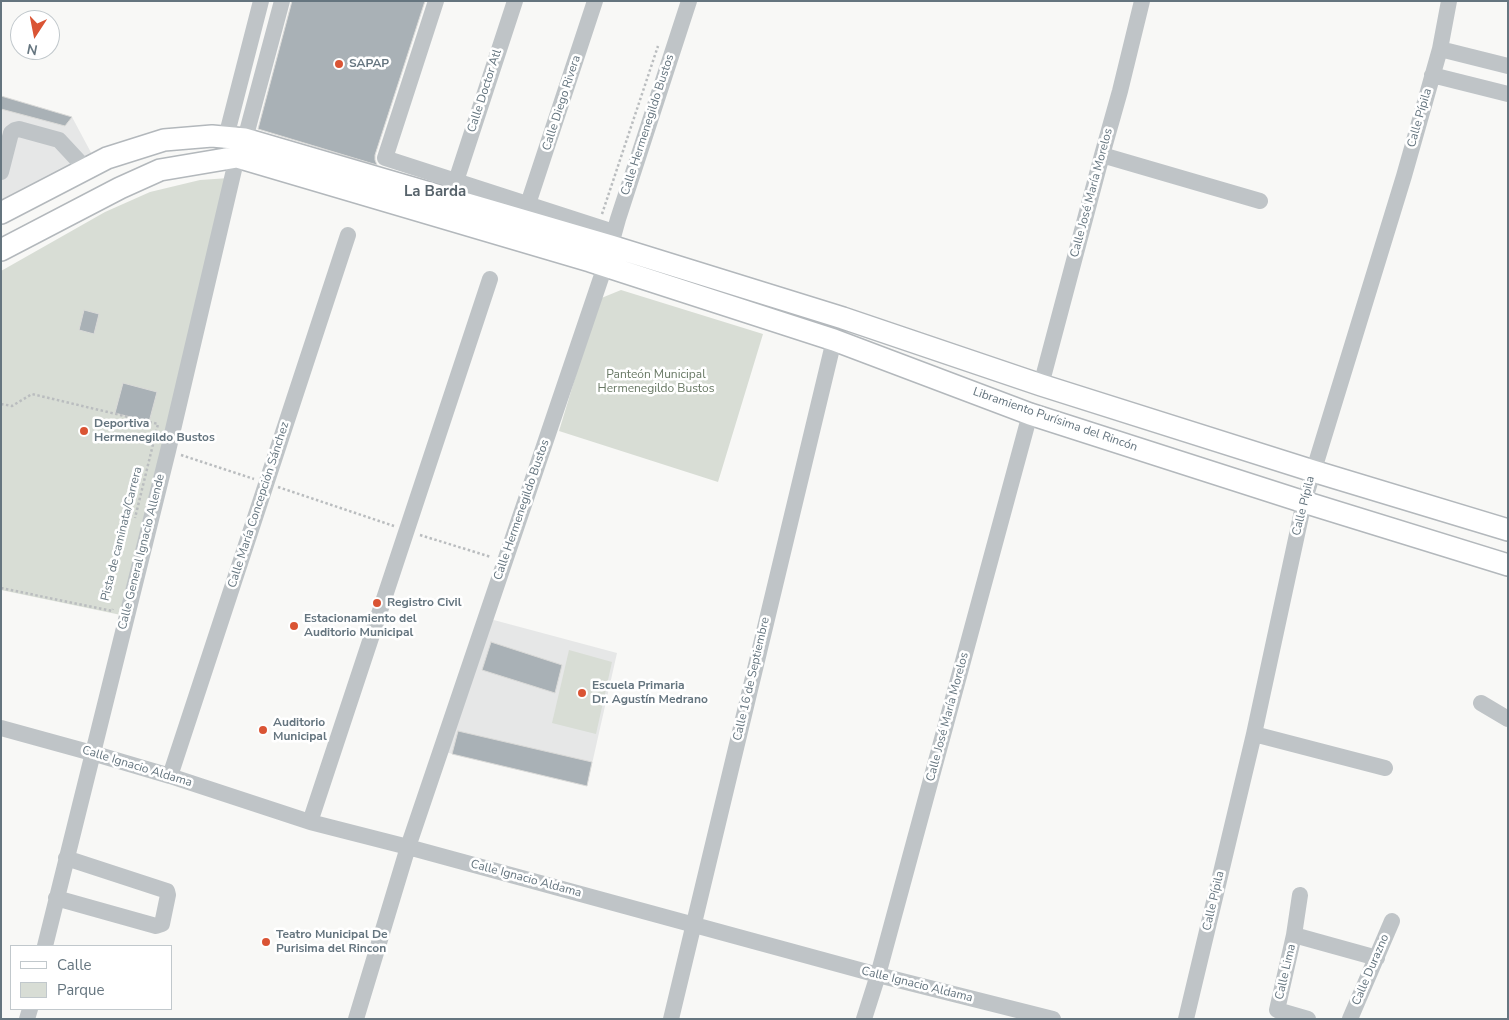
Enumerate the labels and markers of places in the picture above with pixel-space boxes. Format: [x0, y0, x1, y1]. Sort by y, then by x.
place label: SAPAP [349, 57, 389, 71]
marker: SAPAP [333, 58, 345, 70]
place label: Deportiva Hermenegildo Bustos [94, 417, 215, 445]
marker: Deportiva Hermenegildo Bustos [78, 425, 90, 437]
place label: Registro Civil [387, 596, 461, 610]
marker: Registro Civil [371, 597, 383, 609]
place label: Estacionamiento del Auditorio Municipal [304, 612, 417, 640]
marker: Estacionamiento del Auditorio Municipal [288, 620, 300, 632]
place label: Escuela Primaria Dr. Agustín Medrano [592, 679, 708, 707]
marker: Escuela Primaria Dr. Agustín Medrano [576, 687, 588, 699]
place label: Auditorio Municipal [273, 716, 327, 744]
marker: Auditorio Municipal [257, 724, 269, 736]
place label: Teatro Municipal De Purisima del Rincon [276, 928, 388, 956]
marker: Teatro Municipal De Purisima del Rincon [260, 936, 272, 948]

